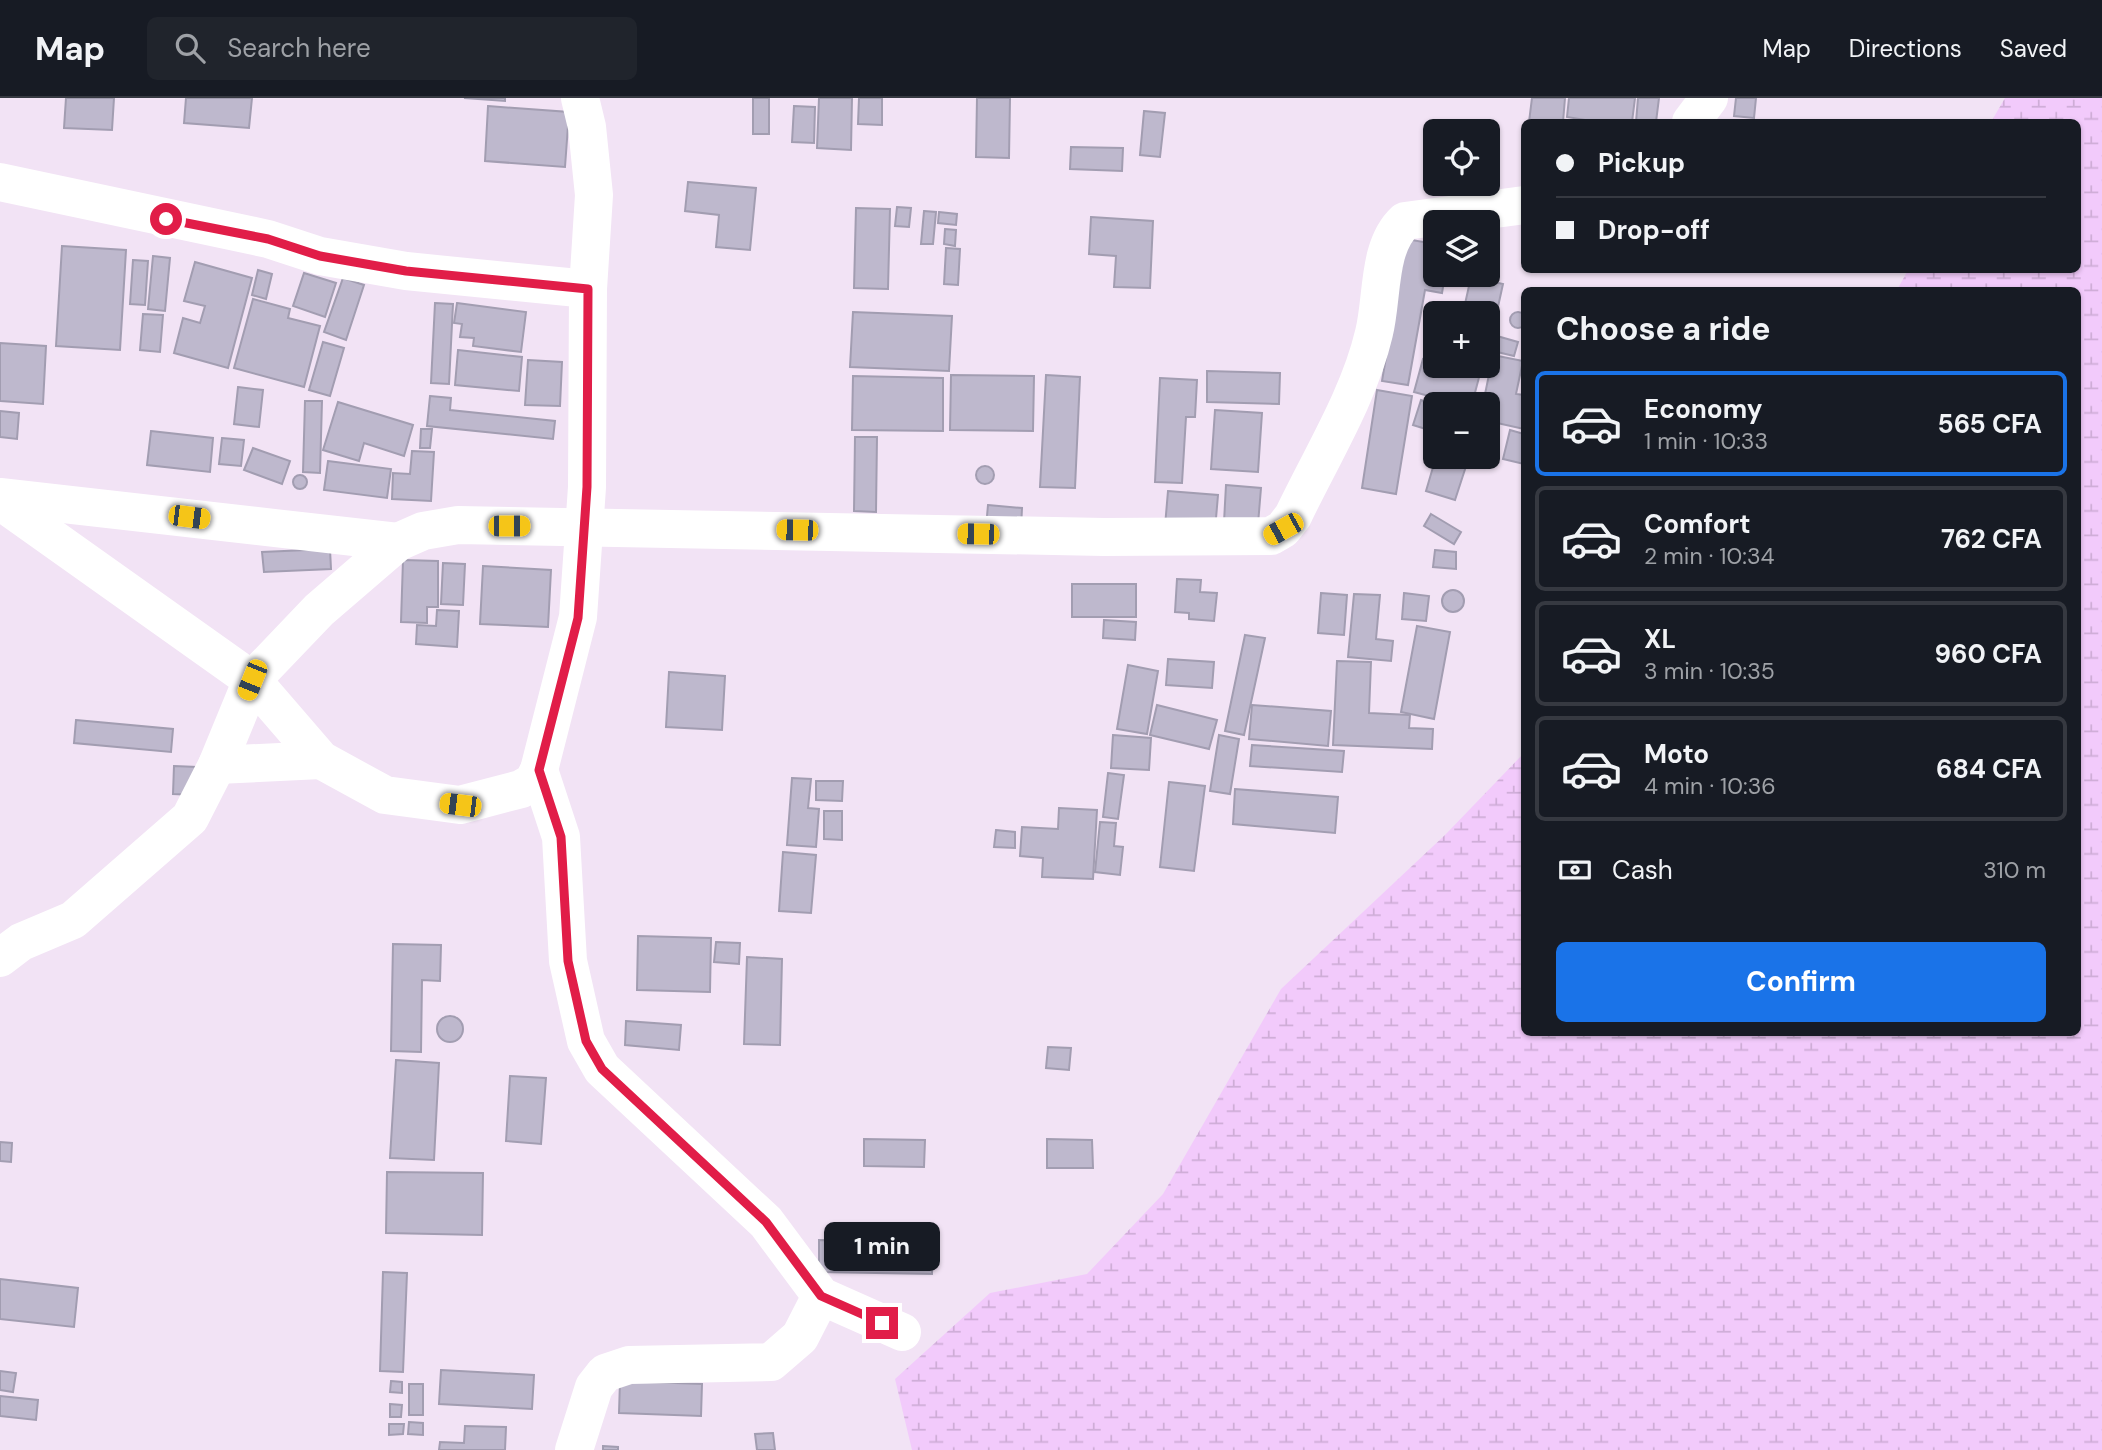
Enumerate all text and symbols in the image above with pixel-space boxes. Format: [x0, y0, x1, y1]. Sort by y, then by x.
search box [147, 17, 637, 80]
text: Map [35, 27, 105, 70]
icon: search [171, 29, 209, 67]
text: Search here [227, 31, 371, 65]
text: Map [1763, 33, 1811, 64]
text: Directions [1849, 33, 1962, 64]
text: Saved [2000, 33, 2067, 64]
map controls [1423, 119, 1500, 469]
button: locate [1423, 119, 1500, 196]
text: Pickup [1598, 146, 1685, 180]
route start [150, 203, 182, 235]
button: layers [1423, 210, 1500, 287]
text: Drop-off [1598, 213, 1710, 247]
button: + [1423, 301, 1500, 378]
text: Choose a ride [1556, 308, 1771, 350]
button: − [1423, 392, 1500, 469]
icon: car [1560, 392, 1623, 455]
text: Economy [1644, 392, 1762, 426]
text: 565 CFA [1937, 407, 2042, 441]
text: 1 min · 10:33 [1644, 426, 1768, 456]
car [167, 504, 212, 530]
icon: car [1560, 507, 1623, 570]
text: Comfort [1644, 507, 1750, 541]
car [1260, 510, 1307, 548]
car [489, 516, 531, 537]
car [776, 519, 819, 541]
text: 762 CFA [1941, 522, 2042, 556]
car [957, 523, 1000, 545]
text: 2 min · 10:34 [1644, 541, 1774, 571]
icon: car [1560, 622, 1623, 685]
text: XL [1644, 622, 1676, 656]
text: 960 CFA [1934, 637, 2042, 671]
text: 3 min · 10:35 [1644, 656, 1775, 686]
car [235, 657, 270, 703]
icon: car [1560, 737, 1623, 800]
text: Moto [1644, 737, 1709, 771]
text: 684 CFA [1936, 752, 2042, 786]
text: 4 min · 10:36 [1644, 771, 1776, 801]
car [438, 792, 483, 818]
icon: cash [1556, 851, 1594, 889]
text: Cash [1612, 853, 1673, 887]
text: 310 m [1983, 855, 2046, 885]
button: Confirm [1556, 942, 2046, 1022]
callout: 1 min [824, 1222, 940, 1270]
text: 1 min [854, 1231, 910, 1261]
route end [866, 1307, 898, 1339]

